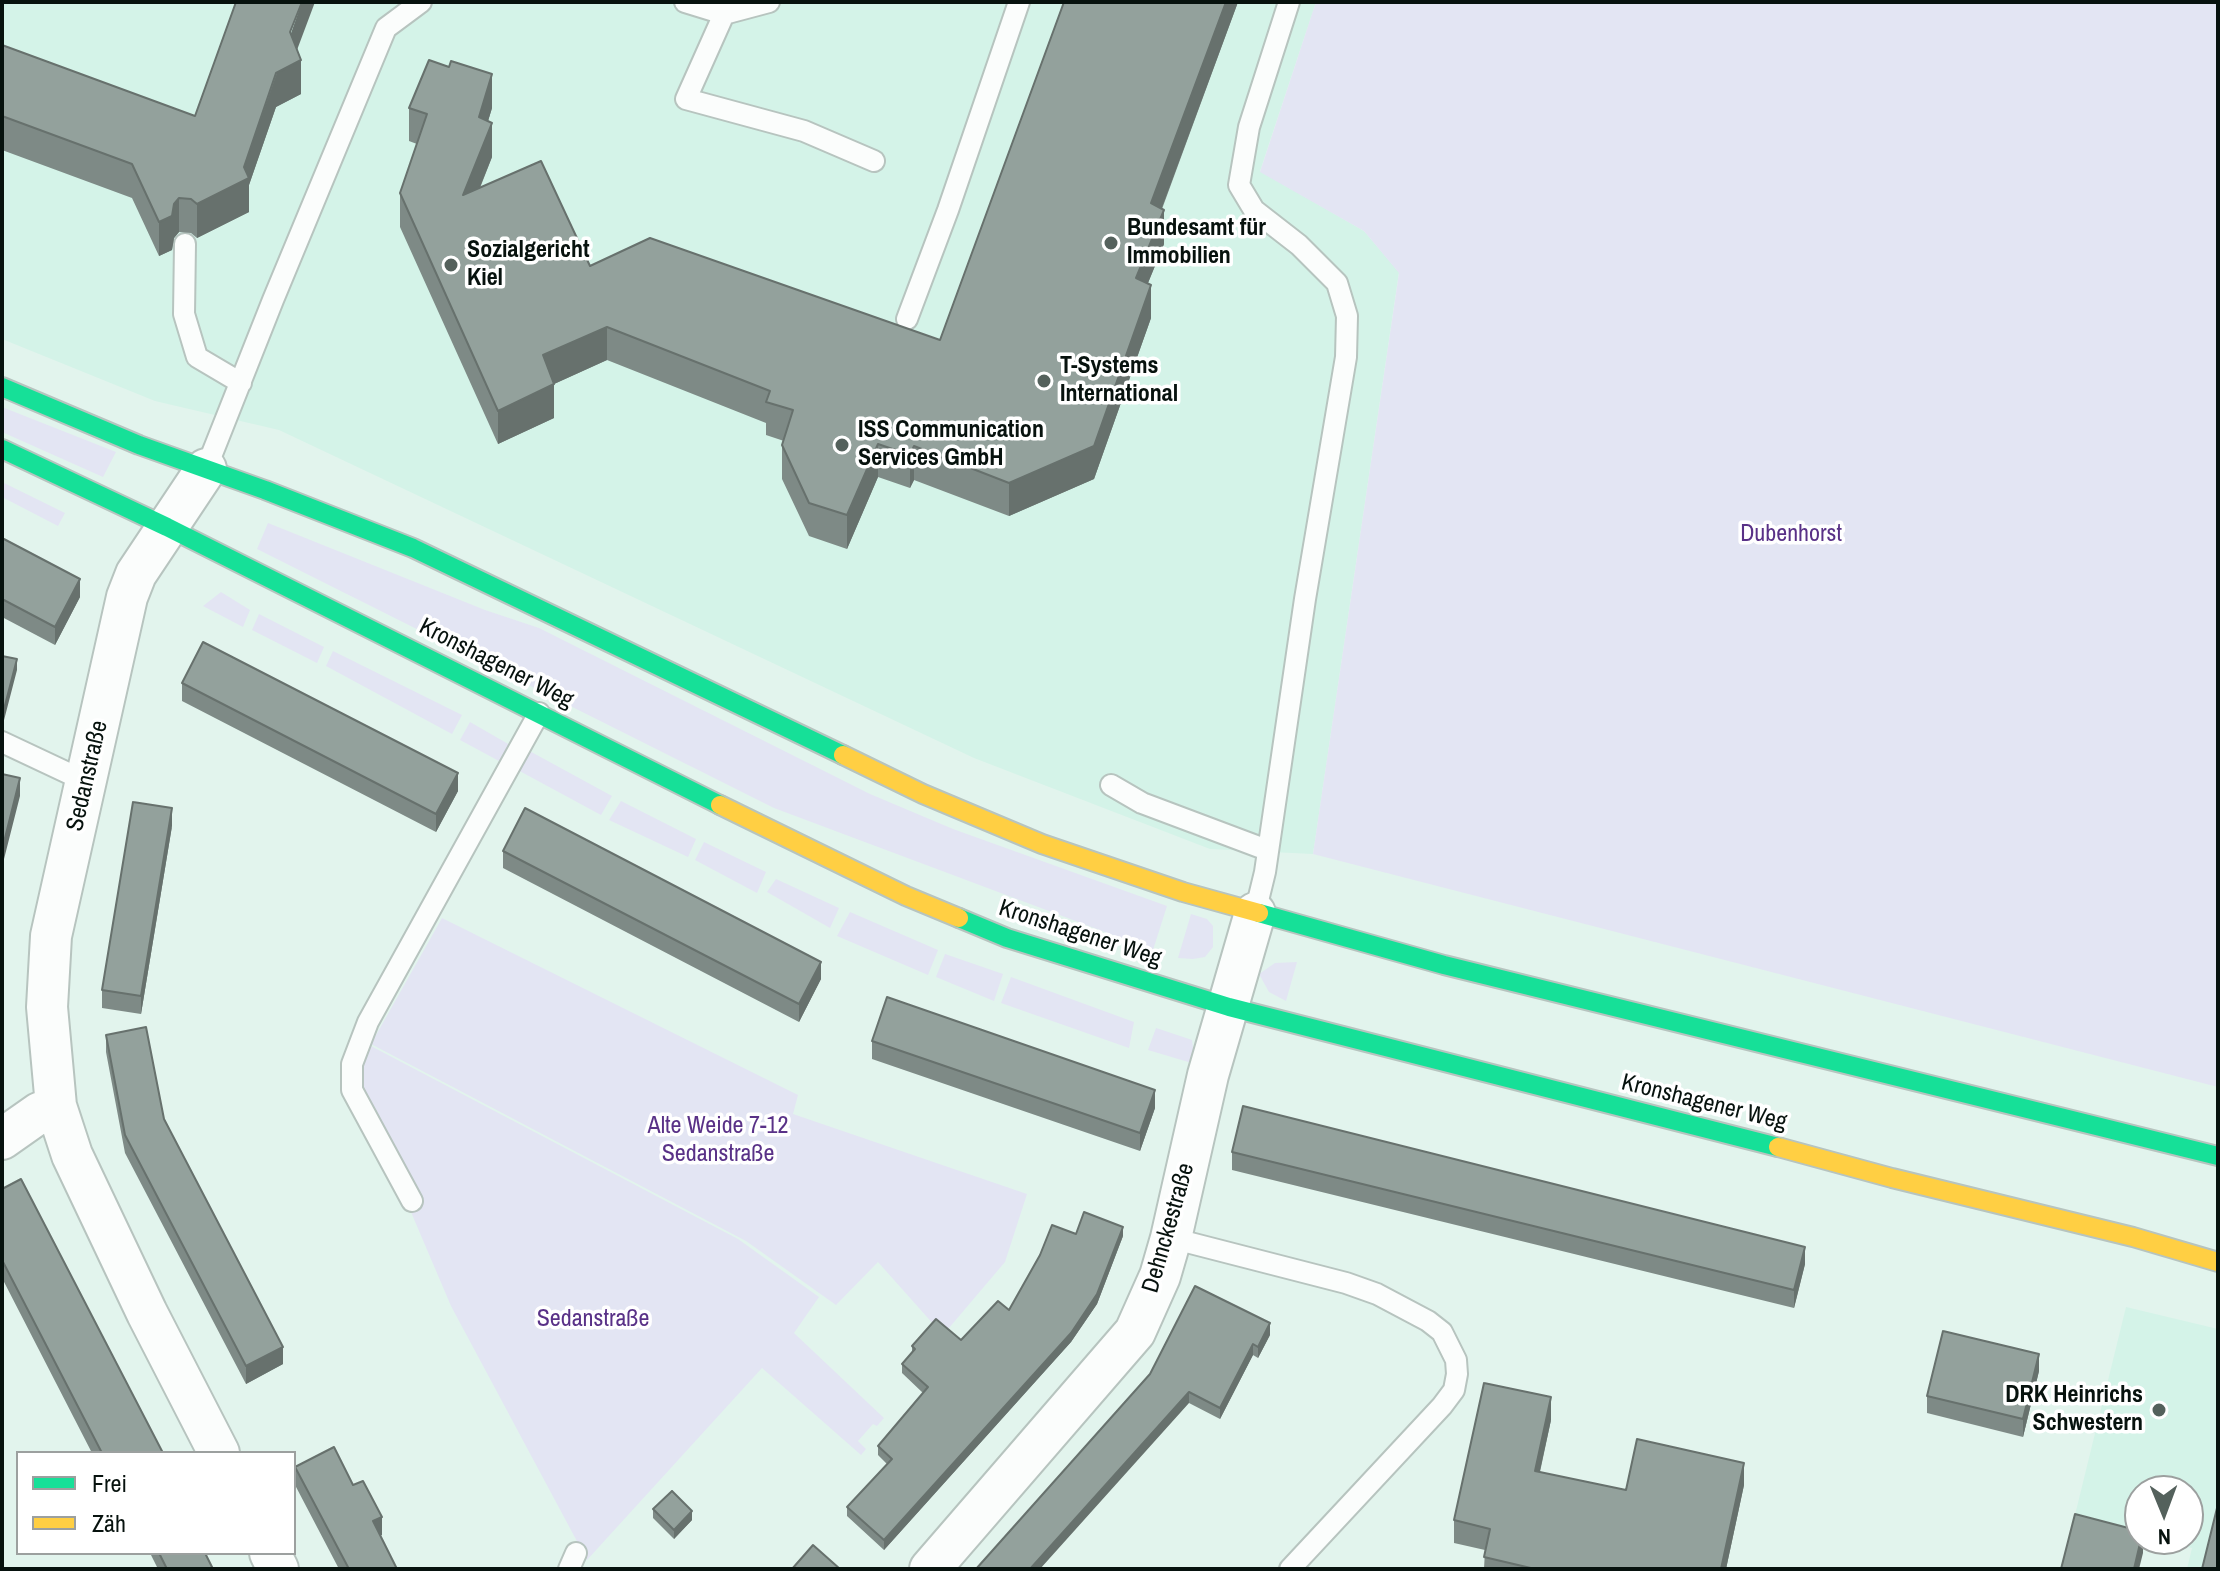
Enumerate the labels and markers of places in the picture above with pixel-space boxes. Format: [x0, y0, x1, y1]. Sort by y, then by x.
place label: Bundesamt für Immobilien [1127, 215, 1266, 271]
marker: Bundesamt für Immobilien [1102, 234, 1120, 252]
place label: Sozialgericht Kiel [467, 237, 589, 293]
marker: Sozialgericht Kiel [442, 256, 460, 274]
place label: T-Systems International [1060, 353, 1178, 409]
marker: T-Systems International [1035, 372, 1053, 390]
place label: ISS Communication Services GmbH [858, 417, 1044, 473]
marker: ISS Communication Services GmbH [833, 436, 851, 454]
place label: DRK Heinrichs Schwestern [2005, 1382, 2143, 1438]
marker: DRK Heinrichs Schwestern [2150, 1401, 2168, 1419]

